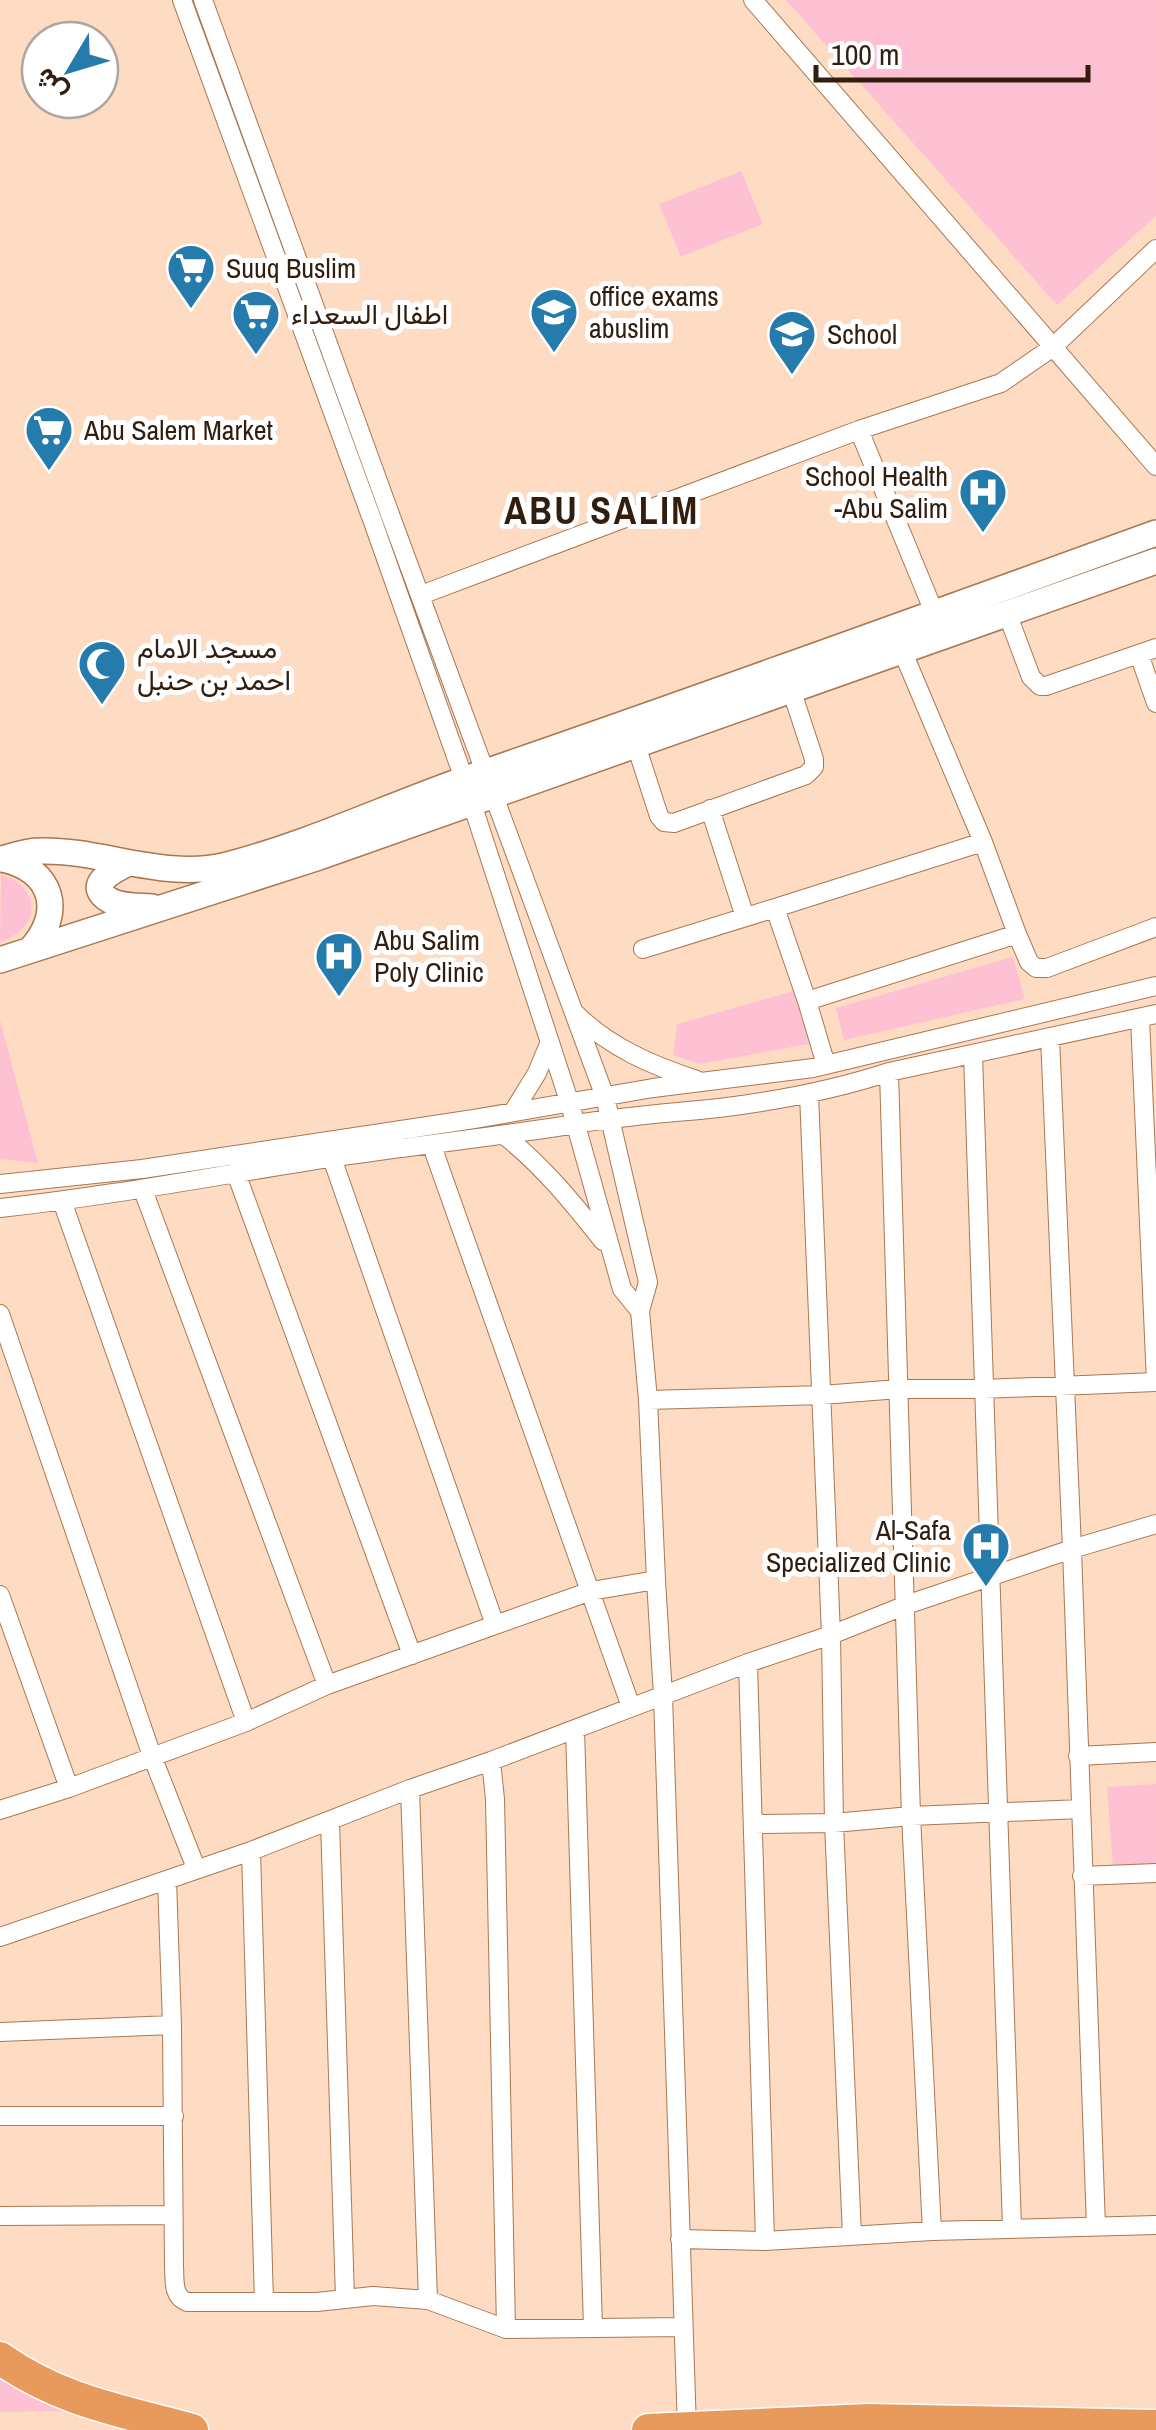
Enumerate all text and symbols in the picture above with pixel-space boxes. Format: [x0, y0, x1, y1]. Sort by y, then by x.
north arrow [20, 20, 120, 120]
scale bar [816, 20, 1088, 82]
text: 100 m [831, 34, 899, 74]
text: ش [25, 60, 76, 110]
supermarket icon: Suuq Buslim [165, 242, 217, 310]
place label: Suuq Buslim [226, 249, 356, 287]
place label: office exams abuslim [589, 277, 719, 347]
school or university icon: office exams abuslim [528, 286, 580, 354]
supermarket icon: اطفال السعداء [230, 288, 282, 356]
place label: اطفال السعداء [291, 295, 448, 333]
school or university icon: School [766, 308, 818, 376]
place label: School [827, 315, 897, 353]
supermarket icon: Abu Salem Market [23, 404, 75, 472]
place label: Abu Salem Market [83, 411, 273, 449]
place label: School Health -Abu Salim [805, 457, 948, 527]
hospital icon: School Health -Abu Salim [957, 466, 1009, 534]
district label: ABU SALIM [504, 485, 700, 536]
place label: مسجد الامام احمد بن حنبل [137, 629, 291, 699]
mosque icon: مسجد الامام احمد بن حنبل [76, 638, 128, 706]
place label: Abu Salim Poly Clinic [373, 921, 484, 991]
hospital icon: Abu Salim Poly Clinic [313, 930, 365, 998]
place label: Al-Safa Specialized Clinic [766, 1511, 951, 1581]
hospital icon: Al-Safa Specialized Clinic [960, 1520, 1012, 1588]

